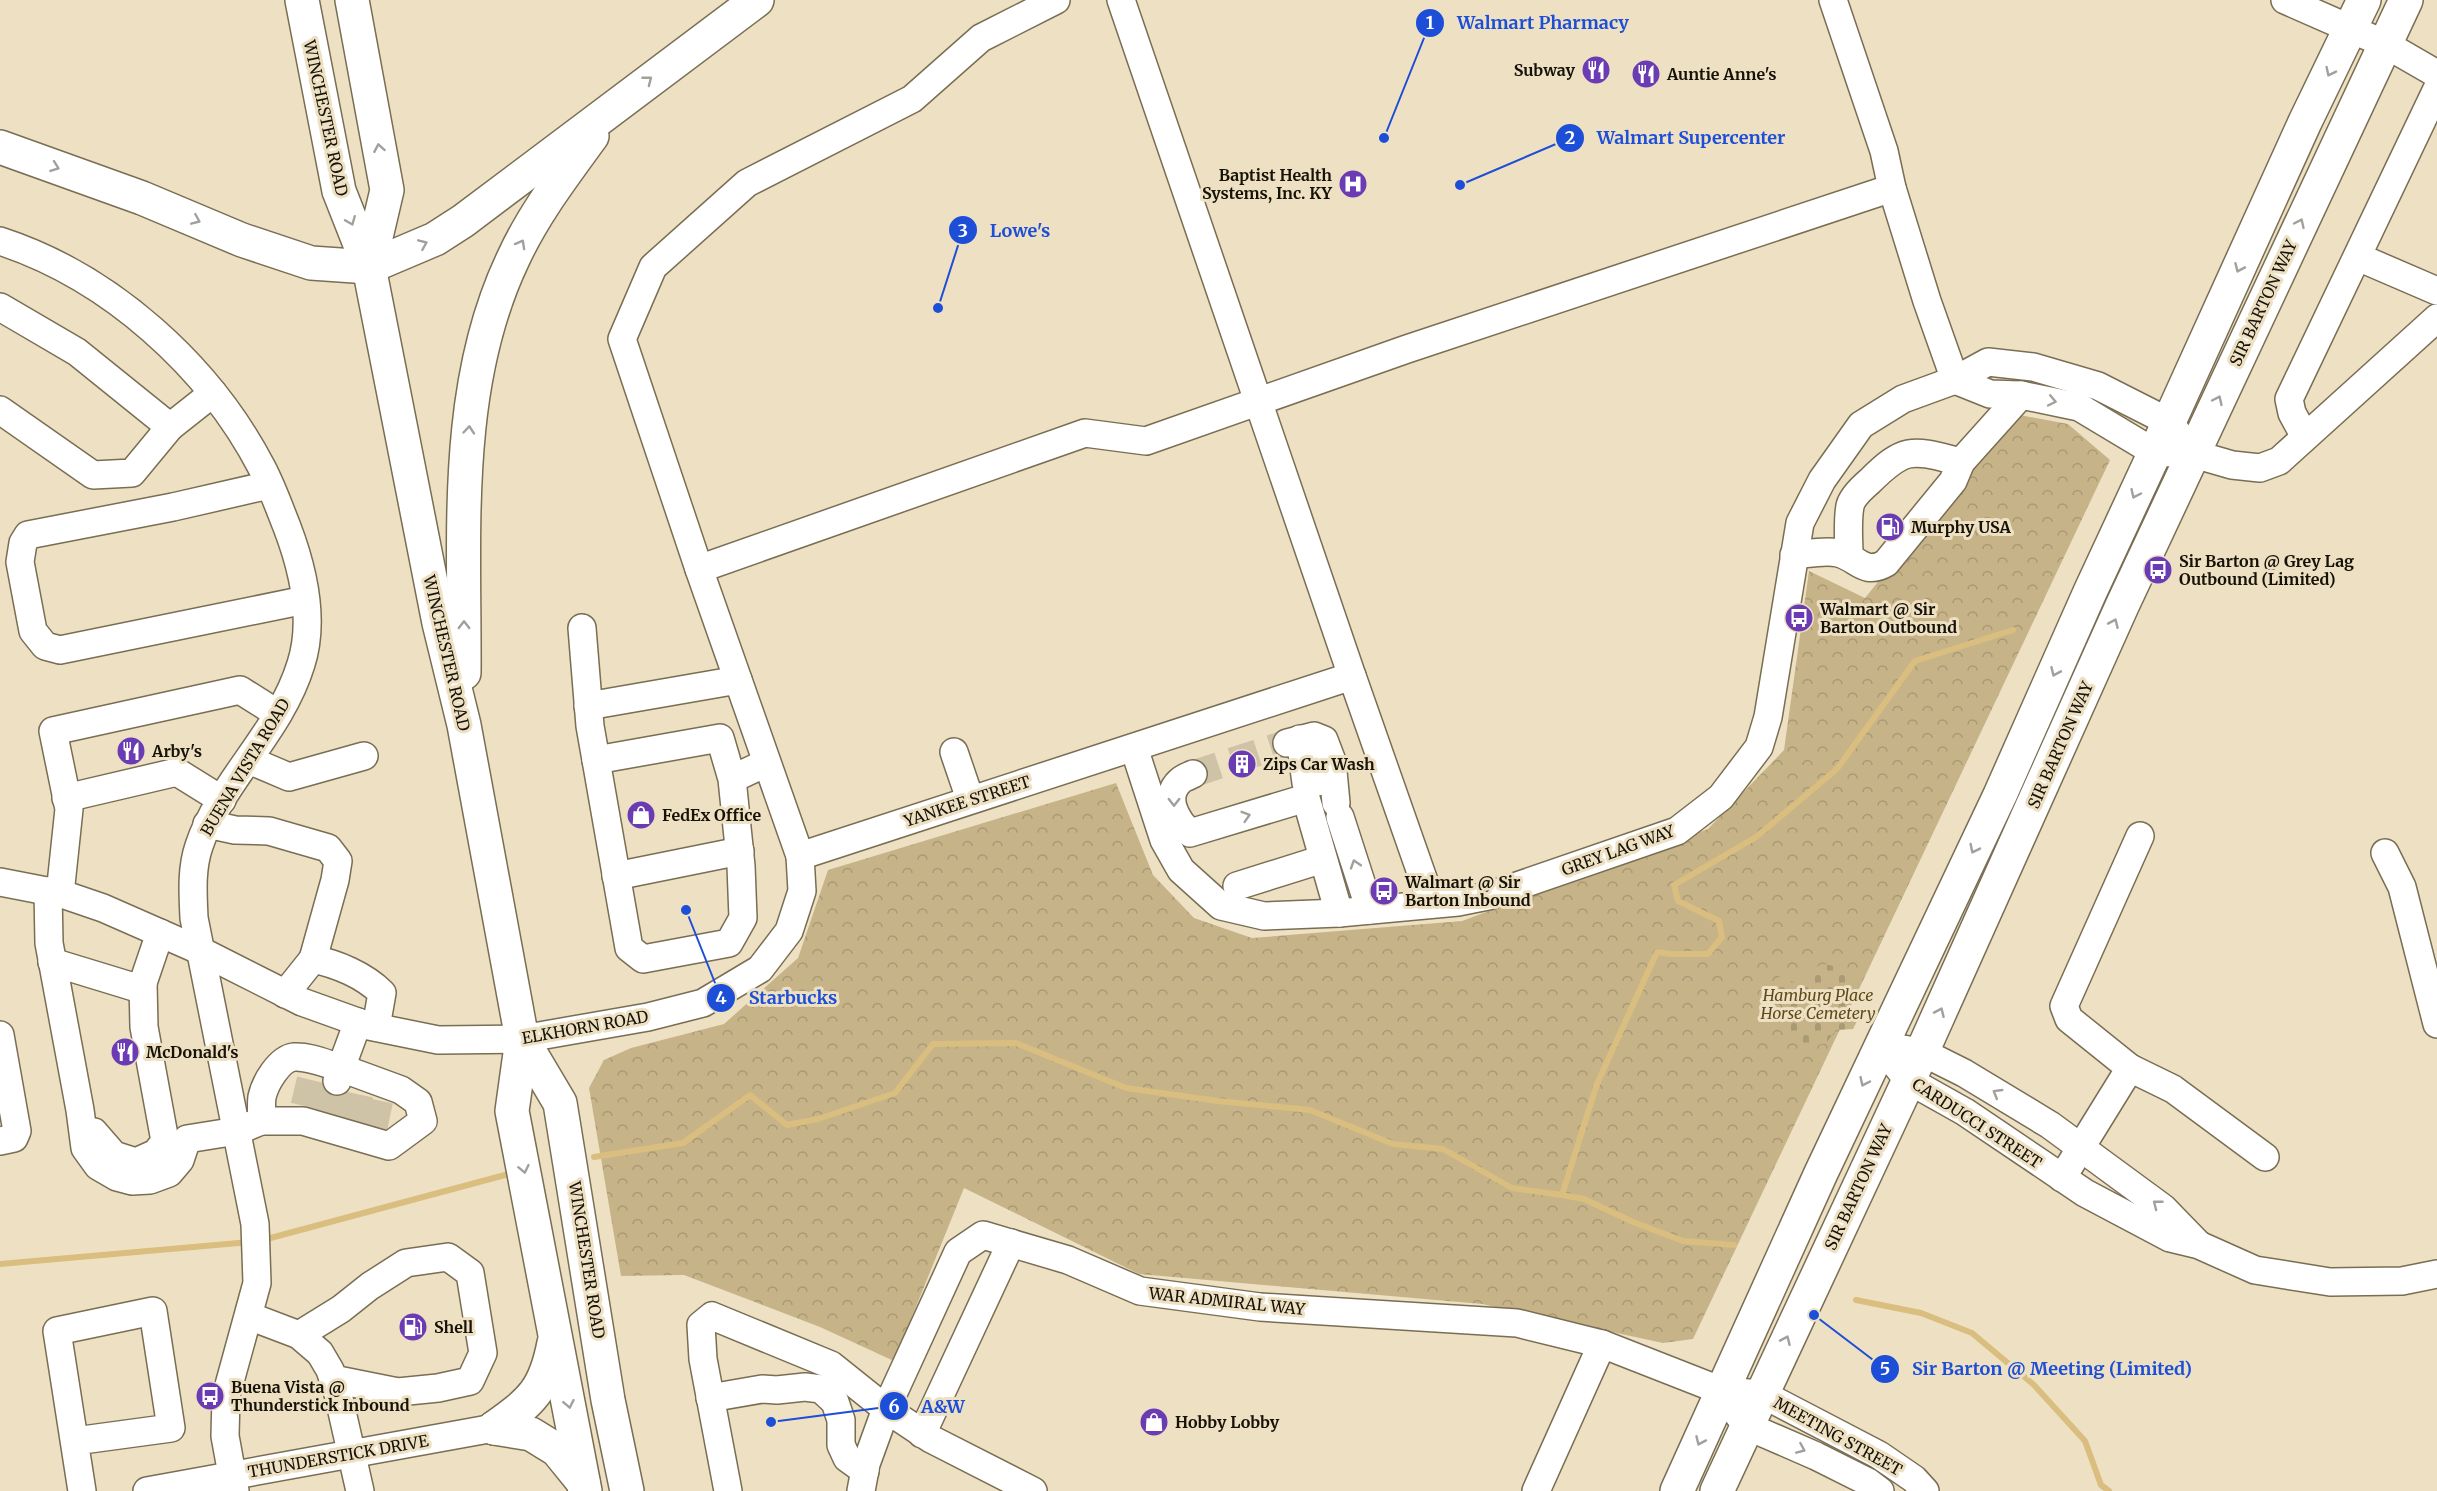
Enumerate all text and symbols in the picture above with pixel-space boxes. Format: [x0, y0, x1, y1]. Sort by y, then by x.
callout: Walmart Pharmacy [1415, 5, 1641, 41]
text: 1 [1426, 11, 1434, 34]
text: Walmart Pharmacy [1456, 11, 1629, 34]
street label: WINCHESTER ROAD [299, 37, 352, 198]
restaurant icon: Subway [1580, 54, 1612, 86]
restaurant icon: Auntie Anne's [1630, 58, 1662, 90]
place label: Subway [1514, 60, 1576, 80]
place label: Auntie Anne's [1666, 64, 1777, 84]
one-way arrow [2325, 65, 2337, 76]
one-way arrow [642, 77, 653, 88]
callout: Walmart Supercenter [1555, 120, 1798, 156]
text: 2 [1565, 126, 1575, 149]
text: Walmart Supercenter [1596, 126, 1785, 149]
one-way arrow [373, 143, 386, 153]
one-way arrow [49, 159, 60, 172]
place label: Baptist Health Systems, Inc. KY [1202, 165, 1333, 204]
hospital icon: Baptist Health Systems, Inc. KY [1337, 168, 1369, 200]
callout: Lowe's [948, 212, 1063, 248]
one-way arrow [190, 213, 201, 225]
one-way arrow [344, 214, 356, 225]
text: 3 [958, 219, 968, 242]
text: Lowe's [990, 219, 1050, 242]
one-way arrow [2293, 219, 2305, 230]
street label: SIR BARTON WAY [2225, 236, 2301, 369]
one-way arrow [417, 239, 428, 251]
one-way arrow [514, 240, 525, 250]
one-way arrow [2235, 261, 2247, 272]
one-way arrow [2047, 394, 2057, 407]
one-way arrow [2211, 396, 2223, 407]
one-way arrow [462, 425, 475, 435]
one-way arrow [2130, 487, 2142, 498]
fuel station icon: Murphy USA [1874, 511, 1906, 543]
place label: Murphy USA [1911, 517, 2012, 537]
place label: Sir Barton @ Grey Lag Outbound (Limited) [2179, 551, 2354, 589]
bus stop icon: Sir Barton @ Grey Lag Outbound (Limited) [2142, 554, 2174, 586]
street label: WINCHESTER ROAD [419, 572, 475, 733]
place label: Walmart @ Sir Barton Outbound [1819, 599, 1957, 637]
bus stop icon: Walmart @ Sir Barton Outbound [1783, 602, 1815, 634]
one-way arrow [2107, 618, 2119, 629]
one-way arrow [458, 620, 470, 629]
one-way arrow [2050, 665, 2062, 676]
street label: SIR BARTON WAY [2023, 678, 2097, 812]
street label: BUENA VISTA ROAD [196, 695, 294, 839]
restaurant icon: Arby's [115, 735, 147, 767]
place label: Arby's [151, 741, 202, 761]
building icon: Zips Car Wash [1226, 748, 1258, 780]
place label: Zips Car Wash [1263, 754, 1375, 774]
street label: YANKEE STREET [900, 771, 1033, 831]
one-way arrow [1168, 797, 1180, 806]
shop icon: FedEx Office [625, 799, 657, 831]
place label: FedEx Office [662, 805, 761, 825]
one-way arrow [1240, 811, 1251, 823]
street label: GREY LAG WAY [1559, 820, 1678, 880]
one-way arrow [1970, 843, 1982, 854]
one-way arrow [1350, 859, 1362, 870]
place label: Walmart @ Sir Barton Inbound [1404, 872, 1531, 910]
bus stop icon: Walmart @ Sir Barton Inbound [1368, 875, 1400, 907]
callout: Starbucks [706, 980, 849, 1016]
park label: Hamburg Place Horse Cemetery [1760, 985, 1876, 1023]
text: 4 [715, 986, 727, 1009]
text: Starbucks [749, 986, 837, 1009]
street label: ELKHORN ROAD [520, 1006, 650, 1048]
one-way arrow [1933, 1007, 1945, 1018]
restaurant icon: McDonald's [109, 1036, 141, 1068]
place label: McDonald's [146, 1042, 239, 1062]
street label: CARDUCCI STREET [1909, 1074, 2045, 1172]
one-way arrow [1859, 1076, 1871, 1087]
one-way arrow [1993, 1089, 2003, 1101]
street label: SIR BARTON WAY [1820, 1120, 1896, 1253]
one-way arrow [516, 1164, 529, 1174]
street label: WINCHESTER ROAD [565, 1179, 609, 1340]
one-way arrow [2153, 1201, 2164, 1212]
street label: WAR ADMIRAL WAY [1147, 1283, 1307, 1319]
fuel station icon: Shell [397, 1311, 429, 1343]
place label: Shell [434, 1317, 473, 1337]
one-way arrow [1779, 1336, 1791, 1347]
callout: Sir Barton @ Meeting (Limited) [1870, 1351, 2204, 1387]
text: 5 [1880, 1357, 1890, 1380]
text: Sir Barton @ Meeting (Limited) [1912, 1357, 2192, 1380]
place label: Buena Vista @ Thunderstick Inbound [231, 1377, 410, 1415]
bus stop icon: Buena Vista @ Thunderstick Inbound [194, 1380, 226, 1412]
callout: A&W [879, 1388, 977, 1424]
street label: MEETING STREET [1770, 1392, 1906, 1480]
text: 6 [888, 1395, 900, 1418]
text: A&W [920, 1395, 966, 1418]
one-way arrow [562, 1399, 575, 1409]
shop icon: Hobby Lobby [1138, 1406, 1170, 1438]
place label: Hobby Lobby [1175, 1412, 1280, 1432]
street label: THUNDERSTICK DRIVE [246, 1430, 431, 1482]
one-way arrow [1695, 1435, 1707, 1446]
one-way arrow [1794, 1442, 1805, 1454]

